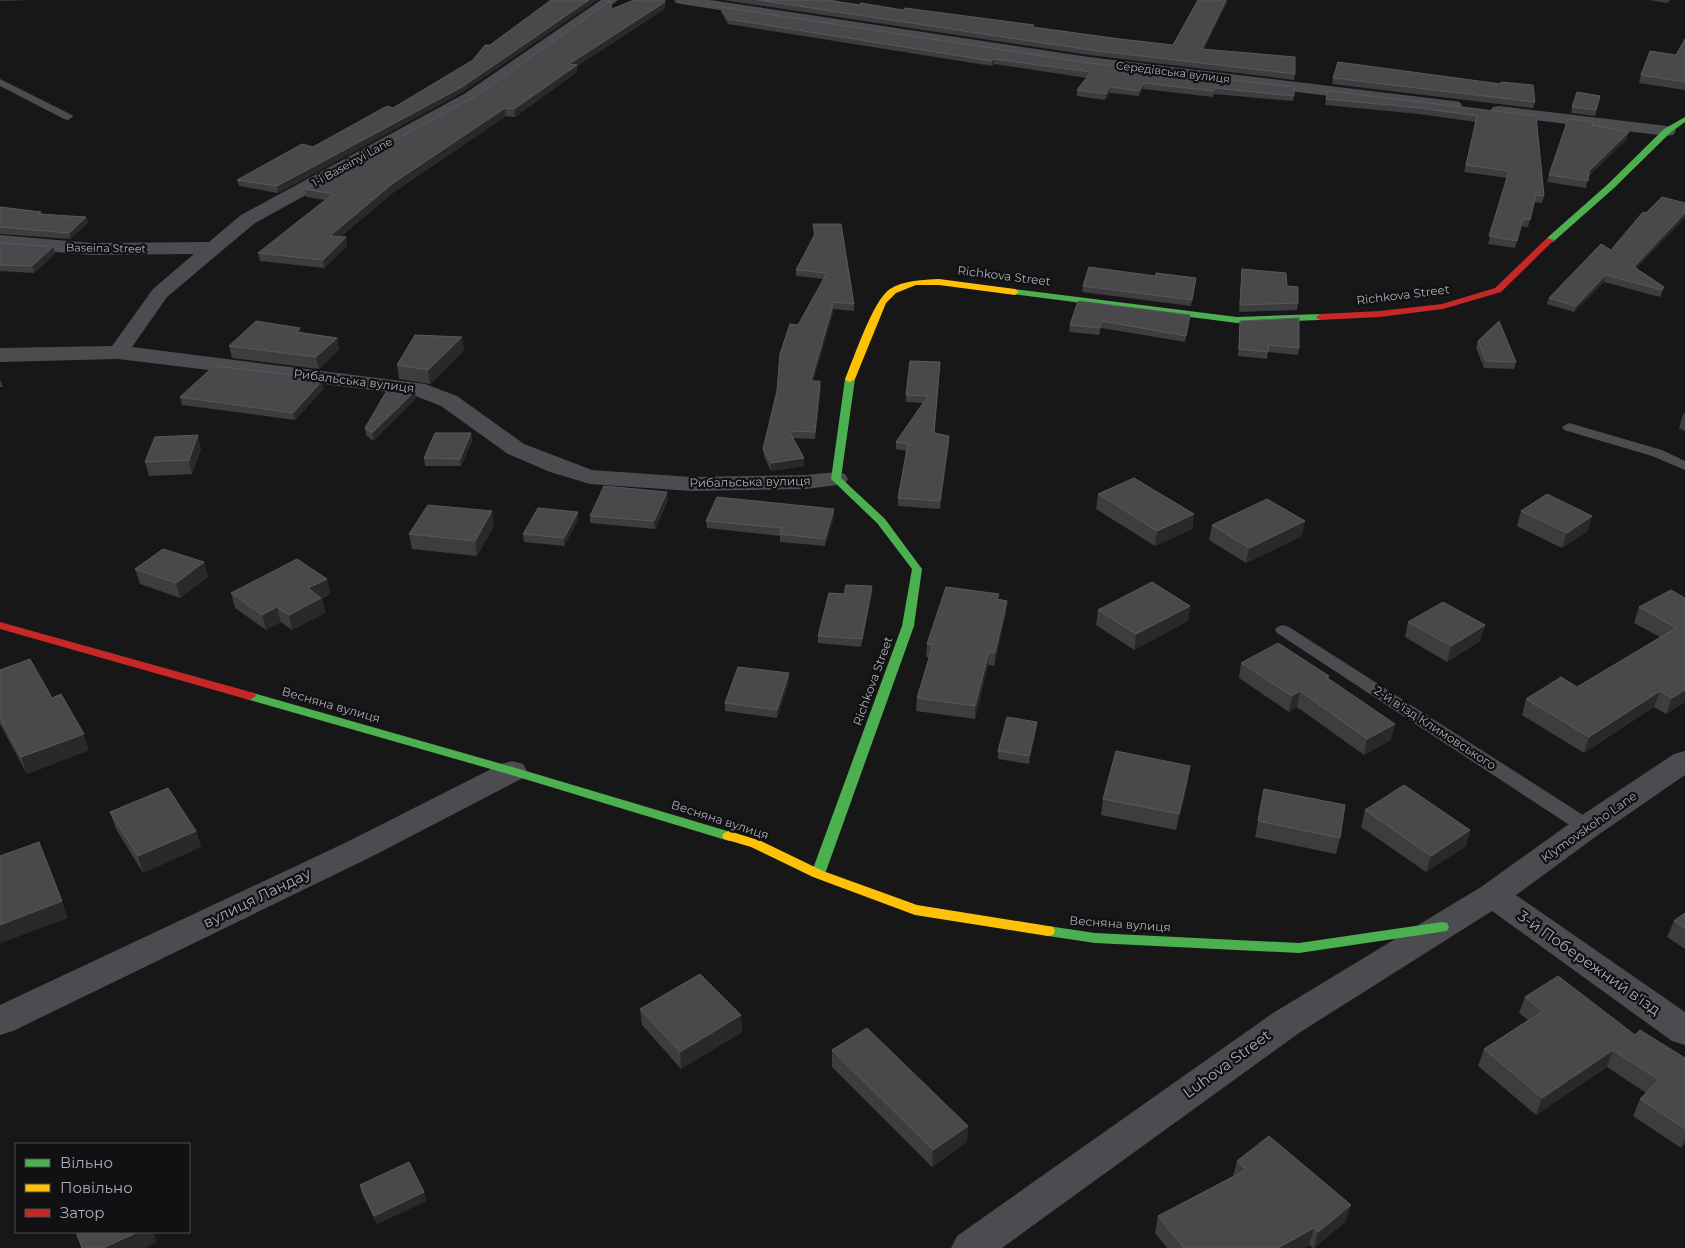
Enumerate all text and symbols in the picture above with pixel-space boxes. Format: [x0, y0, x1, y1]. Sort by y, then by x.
street label: Середівська вулиця [1115, 58, 1231, 86]
street label: 1-i Baseinyi Lane [309, 134, 395, 190]
street label: Baseina Street [66, 240, 147, 256]
street label: Richkova Street [957, 262, 1052, 289]
street label: Richkova Street [1356, 281, 1450, 308]
street label: Рибальська вулиця [293, 366, 415, 395]
street label: Рибальська вулиця [689, 473, 811, 490]
street label: Richkova Street [849, 634, 896, 727]
street label: 2-й в'їзд Климовського [1371, 682, 1499, 773]
street label: Весняна вулиця [280, 683, 382, 726]
street label: Klymovskoho Lane [1538, 788, 1639, 865]
street label: Весняна вулиця [669, 797, 771, 842]
street label: вулиця Ландау [200, 863, 314, 932]
street label: 3-й Побережний в'їзд [1514, 906, 1665, 1019]
street label: Весняна вулиця [1069, 912, 1171, 935]
street label: Luhova Street [1179, 1025, 1274, 1102]
legend [15, 1143, 190, 1233]
text: Вільно [60, 1153, 113, 1172]
text: Повільно [60, 1178, 133, 1197]
text: Затор [60, 1203, 105, 1222]

